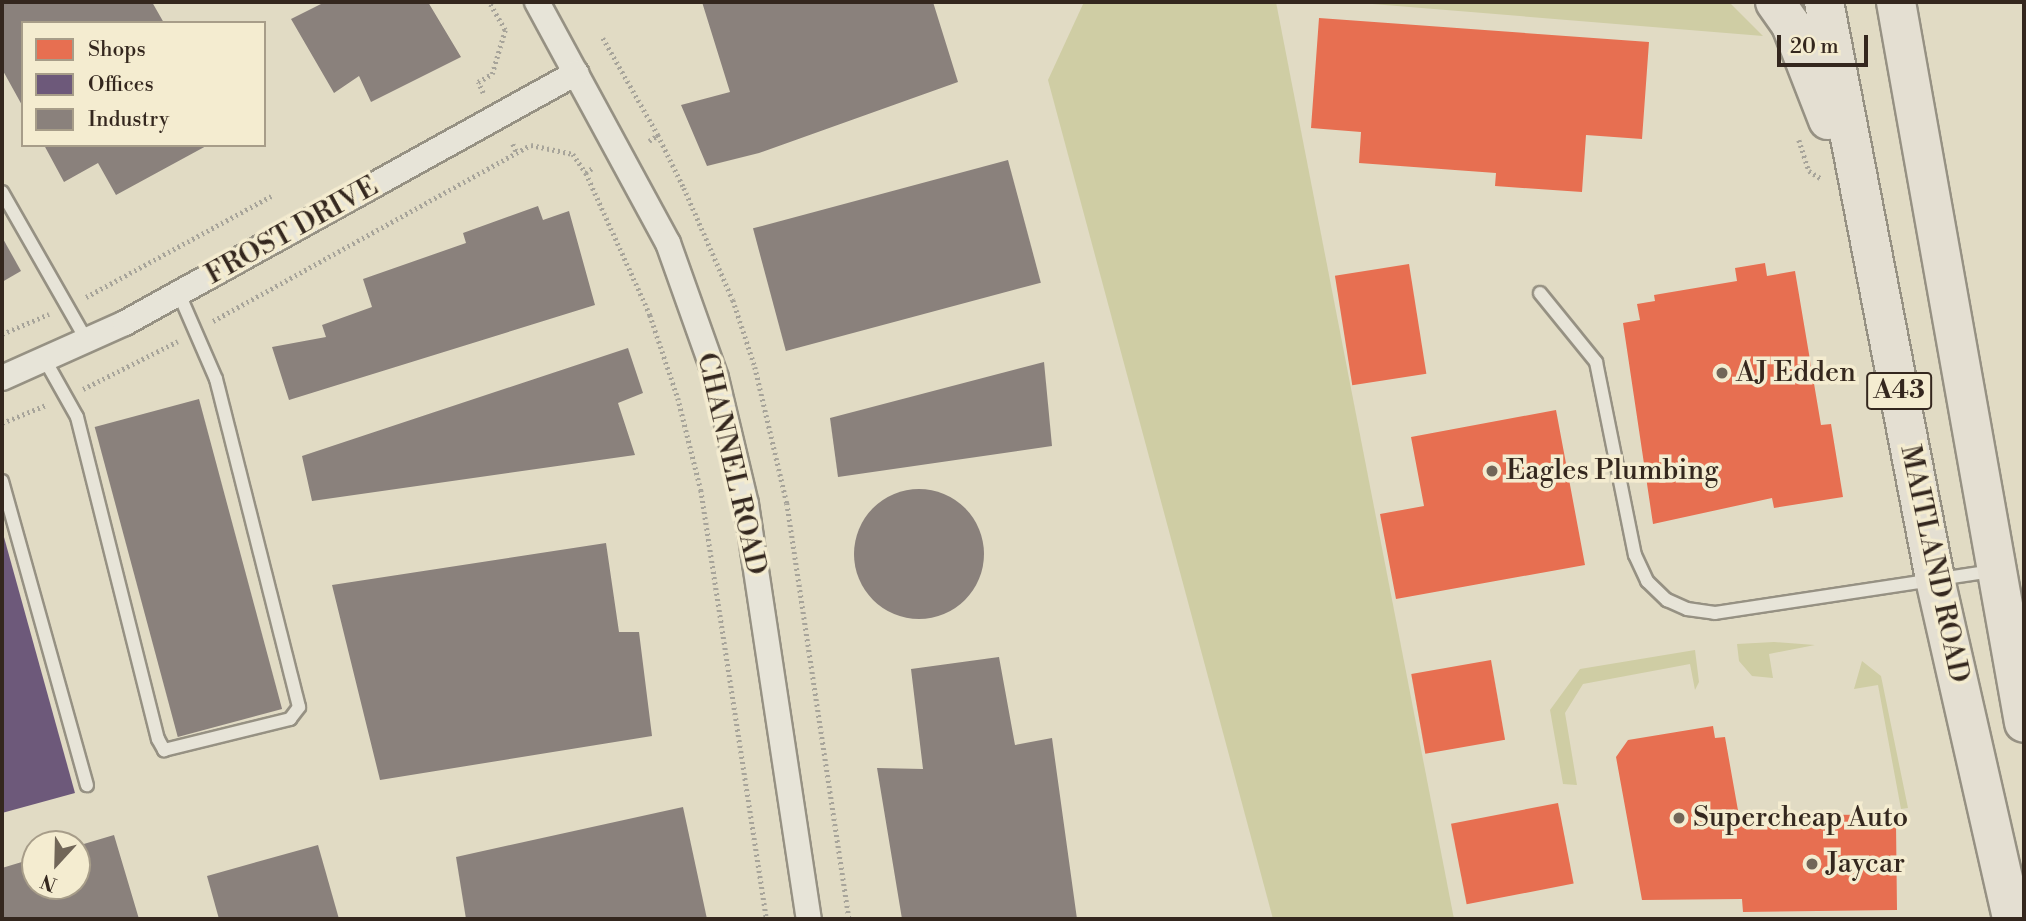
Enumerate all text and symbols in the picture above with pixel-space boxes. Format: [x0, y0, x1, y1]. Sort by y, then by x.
legend [21, 21, 266, 147]
scale bar [1781, 21, 1872, 65]
text: 20 m [1790, 34, 1839, 60]
text: Shops [88, 37, 146, 63]
text: Offices [88, 72, 154, 98]
text: Industry [88, 107, 169, 133]
street label: FROST DRIVE [200, 170, 384, 292]
street label: CHANNEL ROAD [689, 350, 773, 578]
place label: AJ Edden [1736, 356, 1856, 390]
marker: AJ Edden [1714, 365, 1730, 381]
road number: A43 [1866, 368, 1932, 414]
street label: MAITLAND ROAD [1892, 442, 1976, 686]
place label: Eagles Plumbing [1506, 454, 1719, 488]
marker: Eagles Plumbing [1484, 463, 1500, 479]
place label: Supercheap Auto [1693, 801, 1908, 835]
marker: Supercheap Auto [1671, 810, 1687, 826]
north arrow [21, 830, 91, 900]
place label: Jaycar [1826, 847, 1905, 881]
marker: Jaycar [1804, 856, 1820, 872]
text: N [37, 869, 60, 897]

